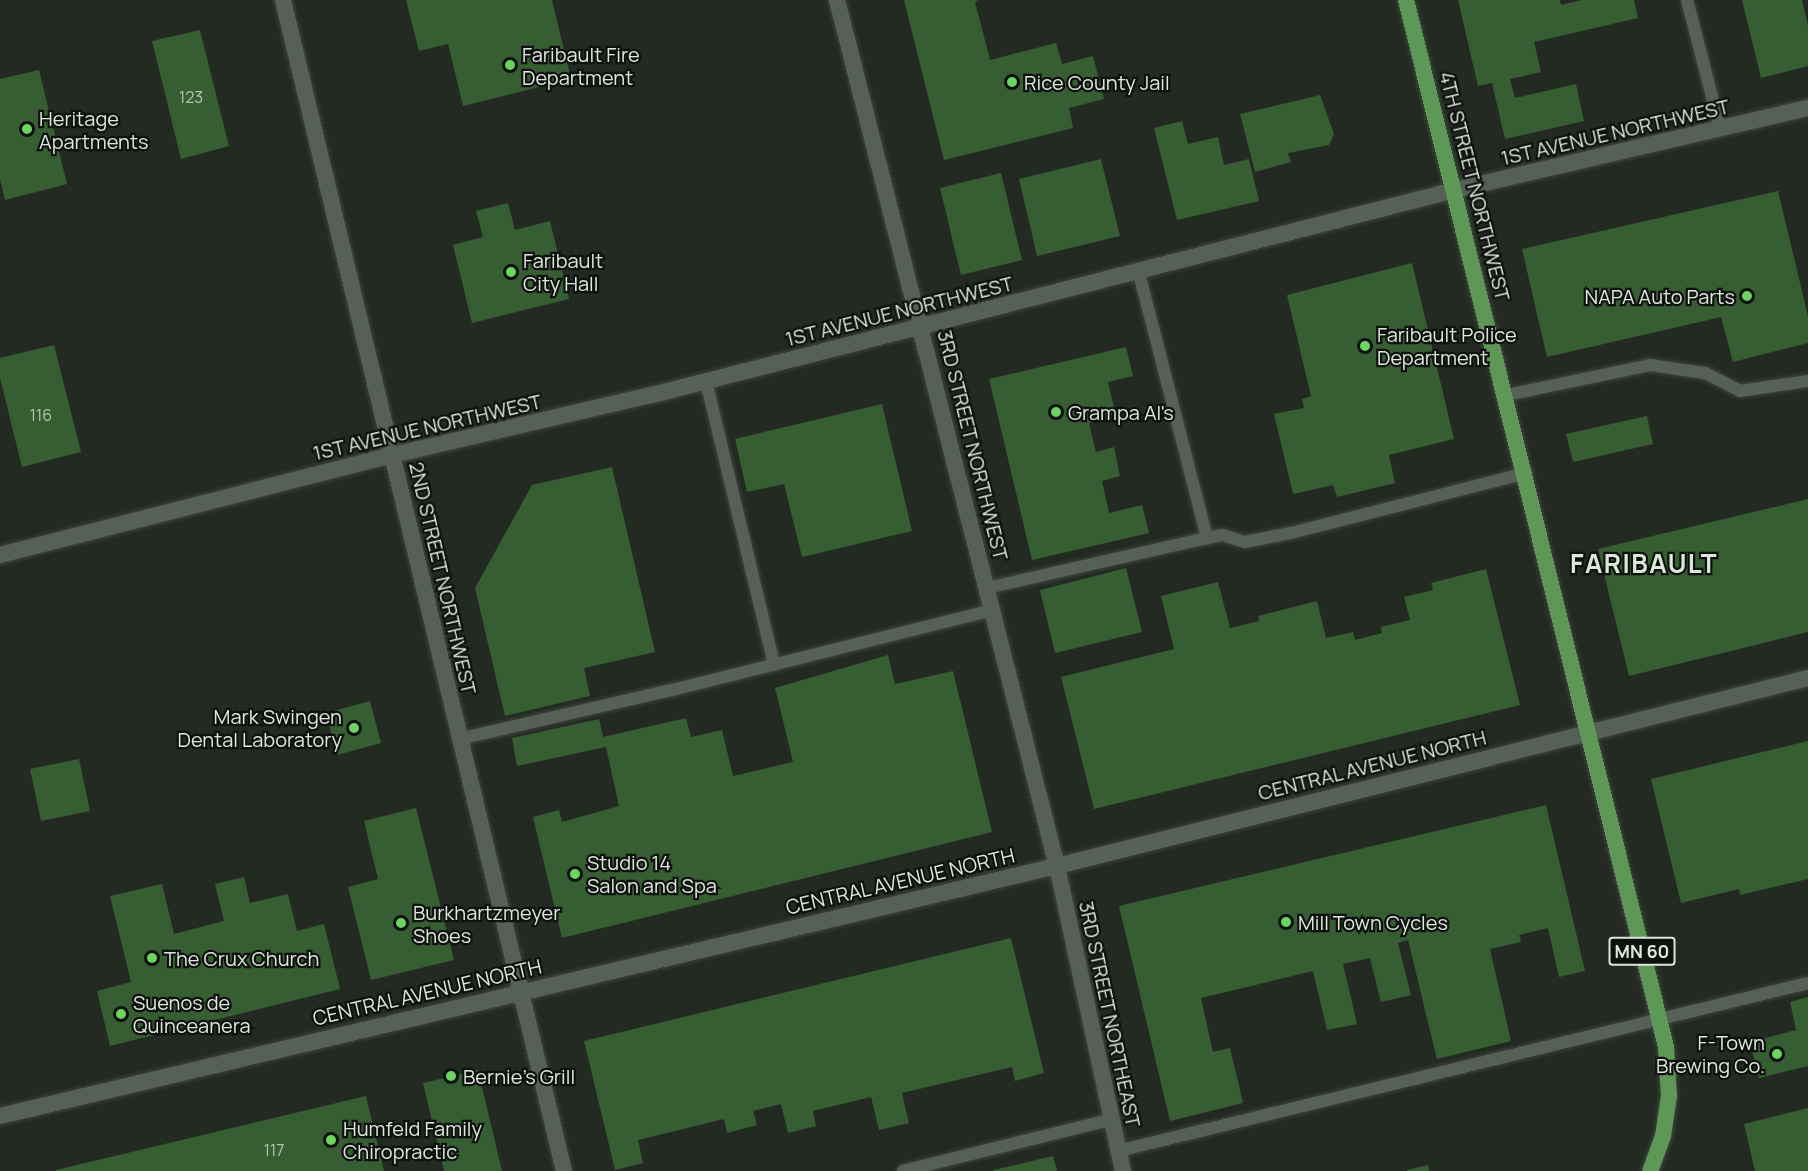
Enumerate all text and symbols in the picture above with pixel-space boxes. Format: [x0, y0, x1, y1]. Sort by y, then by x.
place label: Faribault Fire Department [522, 42, 640, 89]
marker: Faribault Fire Department [503, 58, 517, 72]
street label: 4TH STREET NORTHWEST [1435, 69, 1515, 303]
place label: Rice County Jail [1024, 70, 1170, 94]
marker: Rice County Jail [1005, 75, 1019, 89]
house number: 123 [179, 87, 203, 107]
street label: 1ST AVENUE NORTHWEST [1498, 94, 1732, 170]
place label: Heritage Apartments [39, 106, 149, 153]
marker: Heritage Apartments [20, 122, 34, 136]
place label: Faribault City Hall [523, 248, 603, 295]
marker: Faribault City Hall [504, 265, 518, 279]
street label: 1ST AVENUE NORTHWEST [782, 271, 1016, 351]
place label: NAPA Auto Parts [1584, 284, 1735, 308]
marker: NAPA Auto Parts [1740, 289, 1754, 303]
place label: Faribault Police Department [1377, 322, 1517, 369]
street label: 3RD STREET NORTHWEST [933, 327, 1013, 563]
marker: Faribault Police Department [1358, 339, 1372, 353]
street label: 1ST AVENUE NORTHWEST [310, 389, 544, 465]
place label: Grampa Al's [1068, 400, 1174, 424]
house number: 116 [30, 405, 52, 425]
marker: Grampa Al's [1049, 405, 1063, 419]
street label: 2ND STREET NORTHWEST [404, 459, 482, 697]
district label: FARIBAULT [1570, 548, 1718, 580]
place label: Mark Swingen Dental Laboratory [178, 704, 342, 751]
marker: Mark Swingen Dental Laboratory [347, 721, 361, 735]
street label: CENTRAL AVENUE NORTH [1255, 725, 1489, 805]
street label: CENTRAL AVENUE NORTH [783, 843, 1017, 919]
place label: Studio 14 Salon and Spa [587, 850, 717, 897]
marker: Studio 14 Salon and Spa [568, 867, 582, 881]
street label: 3RD STREET NORTHEAST [1074, 899, 1146, 1129]
place label: Burkhartzmeyer Shoes [413, 900, 561, 947]
place label: Mill Town Cycles [1298, 910, 1448, 934]
marker: Mill Town Cycles [1279, 915, 1293, 929]
marker: Burkhartzmeyer Shoes [394, 916, 408, 930]
road number: MN 60 [1608, 936, 1676, 966]
place label: The Crux Church [164, 946, 319, 970]
marker: The Crux Church [145, 951, 159, 965]
street label: CENTRAL AVENUE NORTH [310, 954, 544, 1030]
place label: Suenos de Quinceanera [133, 990, 251, 1037]
marker: Suenos de Quinceanera [114, 1007, 128, 1021]
place label: F-Town Brewing Co. [1656, 1030, 1765, 1077]
marker: F-Town Brewing Co. [1770, 1047, 1784, 1061]
place label: Bernie's Grill [463, 1064, 575, 1088]
marker: Bernie's Grill [444, 1069, 458, 1083]
place label: Humfeld Family Chiropractic [343, 1116, 482, 1163]
marker: Humfeld Family Chiropractic [324, 1133, 338, 1147]
house number: 117 [264, 1140, 284, 1160]

